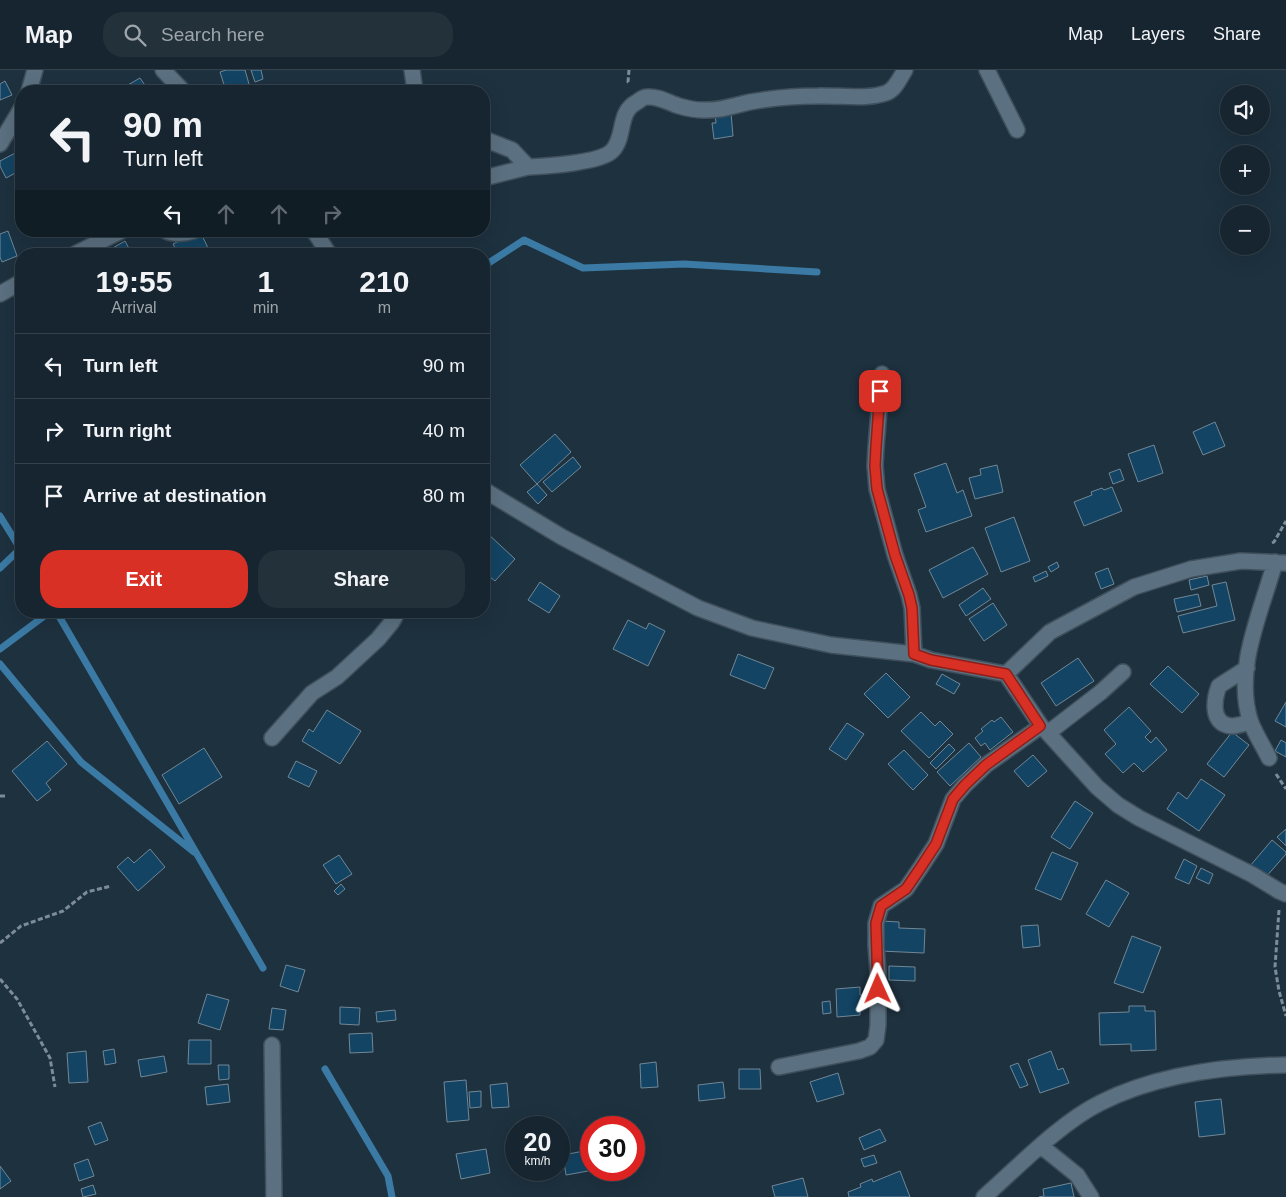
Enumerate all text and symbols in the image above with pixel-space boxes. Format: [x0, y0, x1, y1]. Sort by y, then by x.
search box [103, 12, 453, 57]
text: Map [25, 21, 73, 48]
icon: search [121, 21, 149, 49]
text: Search here [161, 24, 265, 45]
text: Map [1068, 24, 1103, 44]
text: Layers [1131, 24, 1185, 44]
text: Share [1213, 24, 1261, 44]
map controls [1220, 85, 1270, 255]
button: sound [1220, 85, 1270, 135]
icon: left [40, 105, 105, 170]
text: 90 m [123, 105, 203, 144]
button: + [1220, 145, 1270, 195]
text: Turn left [123, 146, 203, 171]
icon: left [159, 200, 187, 228]
icon: ahead [212, 200, 240, 228]
icon: ahead [265, 200, 293, 228]
icon: right [318, 200, 346, 228]
button: − [1220, 205, 1270, 255]
text: 19:55 [96, 265, 172, 298]
text: 1 [257, 265, 274, 298]
text: 210 [359, 265, 409, 298]
text: Arrival [111, 299, 157, 316]
text: min [253, 299, 279, 316]
text: m [378, 299, 391, 316]
icon: left [40, 352, 68, 380]
text: Turn left [83, 355, 158, 376]
text: 90 m [423, 355, 465, 376]
pin [859, 370, 901, 412]
icon: arrive [866, 377, 894, 405]
icon: right [40, 417, 68, 445]
text: Turn right [83, 420, 171, 441]
text: 40 m [423, 420, 465, 441]
icon: arrive [40, 482, 68, 510]
text: Arrive at destination [83, 485, 267, 506]
text: 80 m [423, 485, 465, 506]
button: Exit [40, 550, 248, 608]
button: Share [258, 550, 465, 608]
position arrow [851, 962, 903, 1014]
speed limit sign: 30 [580, 1116, 645, 1181]
text: 20 [524, 1128, 551, 1156]
text: km/h [524, 1154, 551, 1168]

